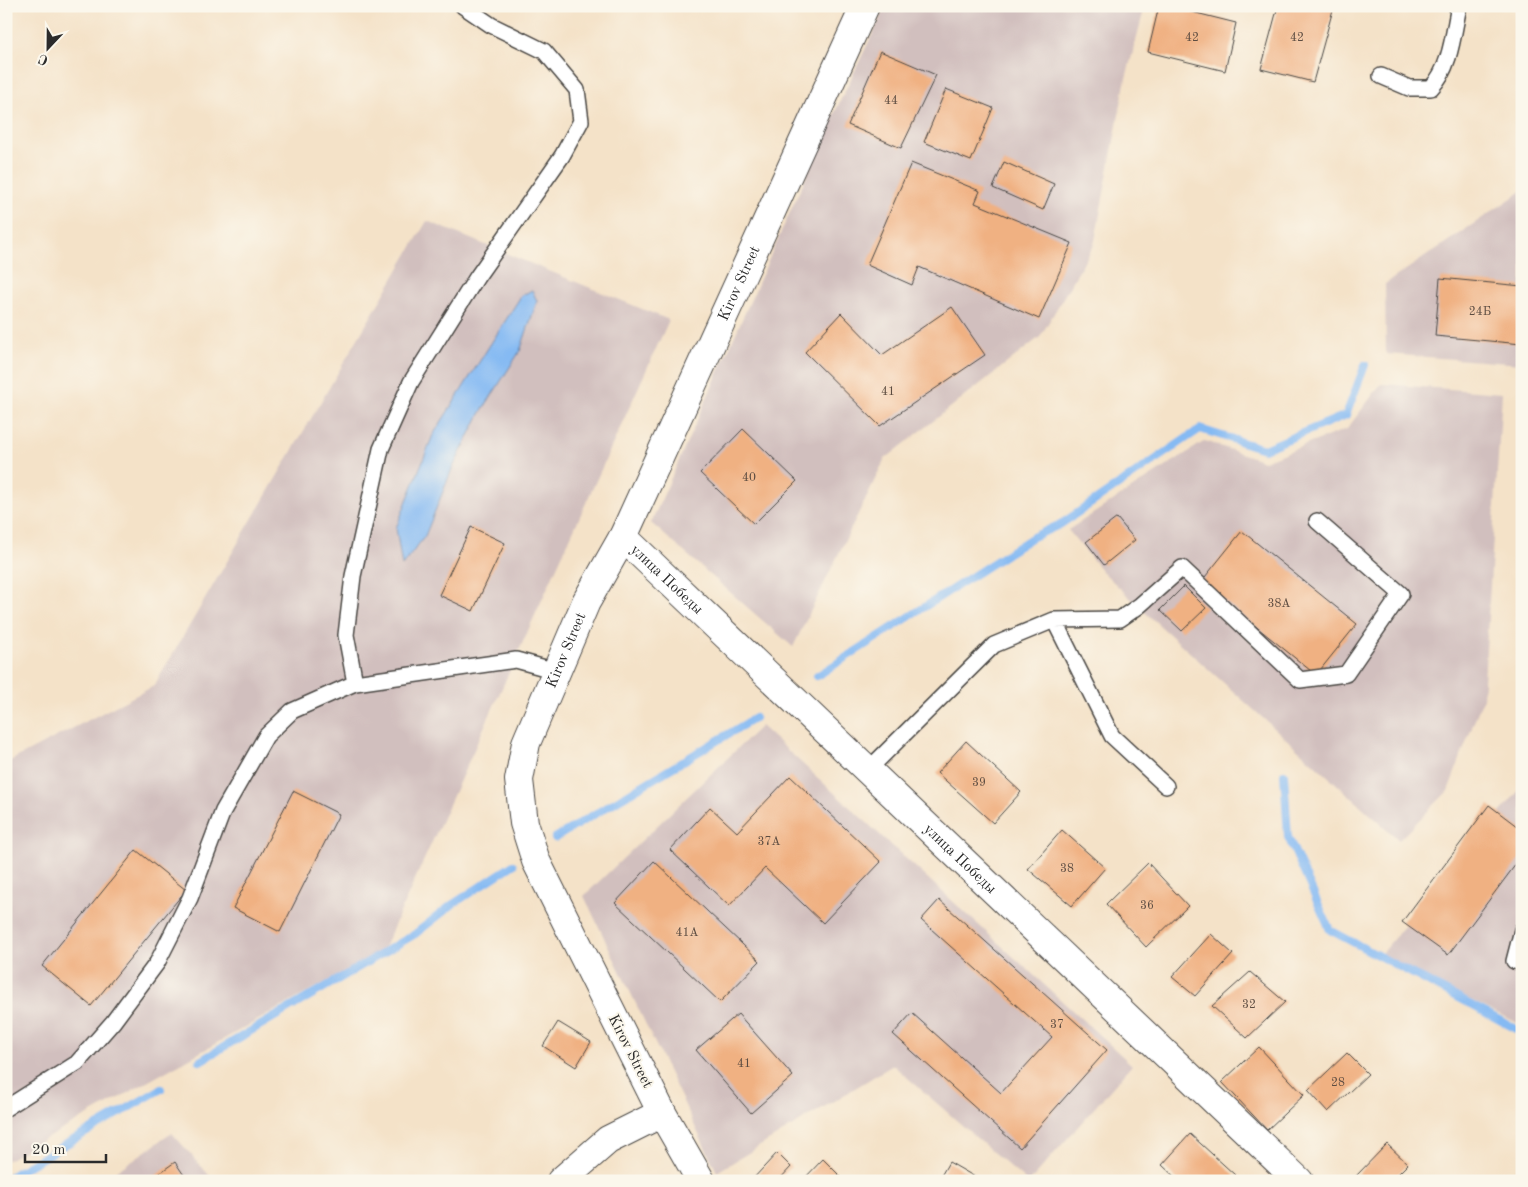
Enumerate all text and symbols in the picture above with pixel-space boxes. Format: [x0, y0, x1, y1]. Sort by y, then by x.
north arrow [22, 22, 72, 72]
house number: 42 [1185, 32, 1199, 44]
house number: 42 [1290, 32, 1304, 44]
text: С [37, 51, 50, 67]
house number: 44 [884, 95, 898, 107]
street label: Kirov Street [717, 244, 764, 323]
house number: 24Б [1469, 306, 1491, 318]
house number: 41 [881, 386, 895, 398]
house number: 40 [742, 472, 756, 484]
street label: улица Победы [627, 542, 705, 618]
house number: 38А [1267, 598, 1291, 610]
street label: Kirov Street [544, 611, 590, 690]
house number: 39 [972, 777, 986, 789]
street label: улица Победы [920, 822, 998, 897]
house number: 37А [757, 836, 781, 848]
house number: 38 [1060, 863, 1074, 875]
house number: 36 [1140, 900, 1154, 912]
house number: 41А [675, 927, 699, 939]
house number: 32 [1242, 999, 1256, 1011]
street label: Kirov Street [605, 1013, 655, 1091]
house number: 37 [1050, 1019, 1064, 1031]
house number: 41 [737, 1058, 751, 1070]
house number: 28 [1331, 1077, 1345, 1089]
scale bar [25, 1132, 106, 1164]
text: 20 m [32, 1143, 66, 1158]

